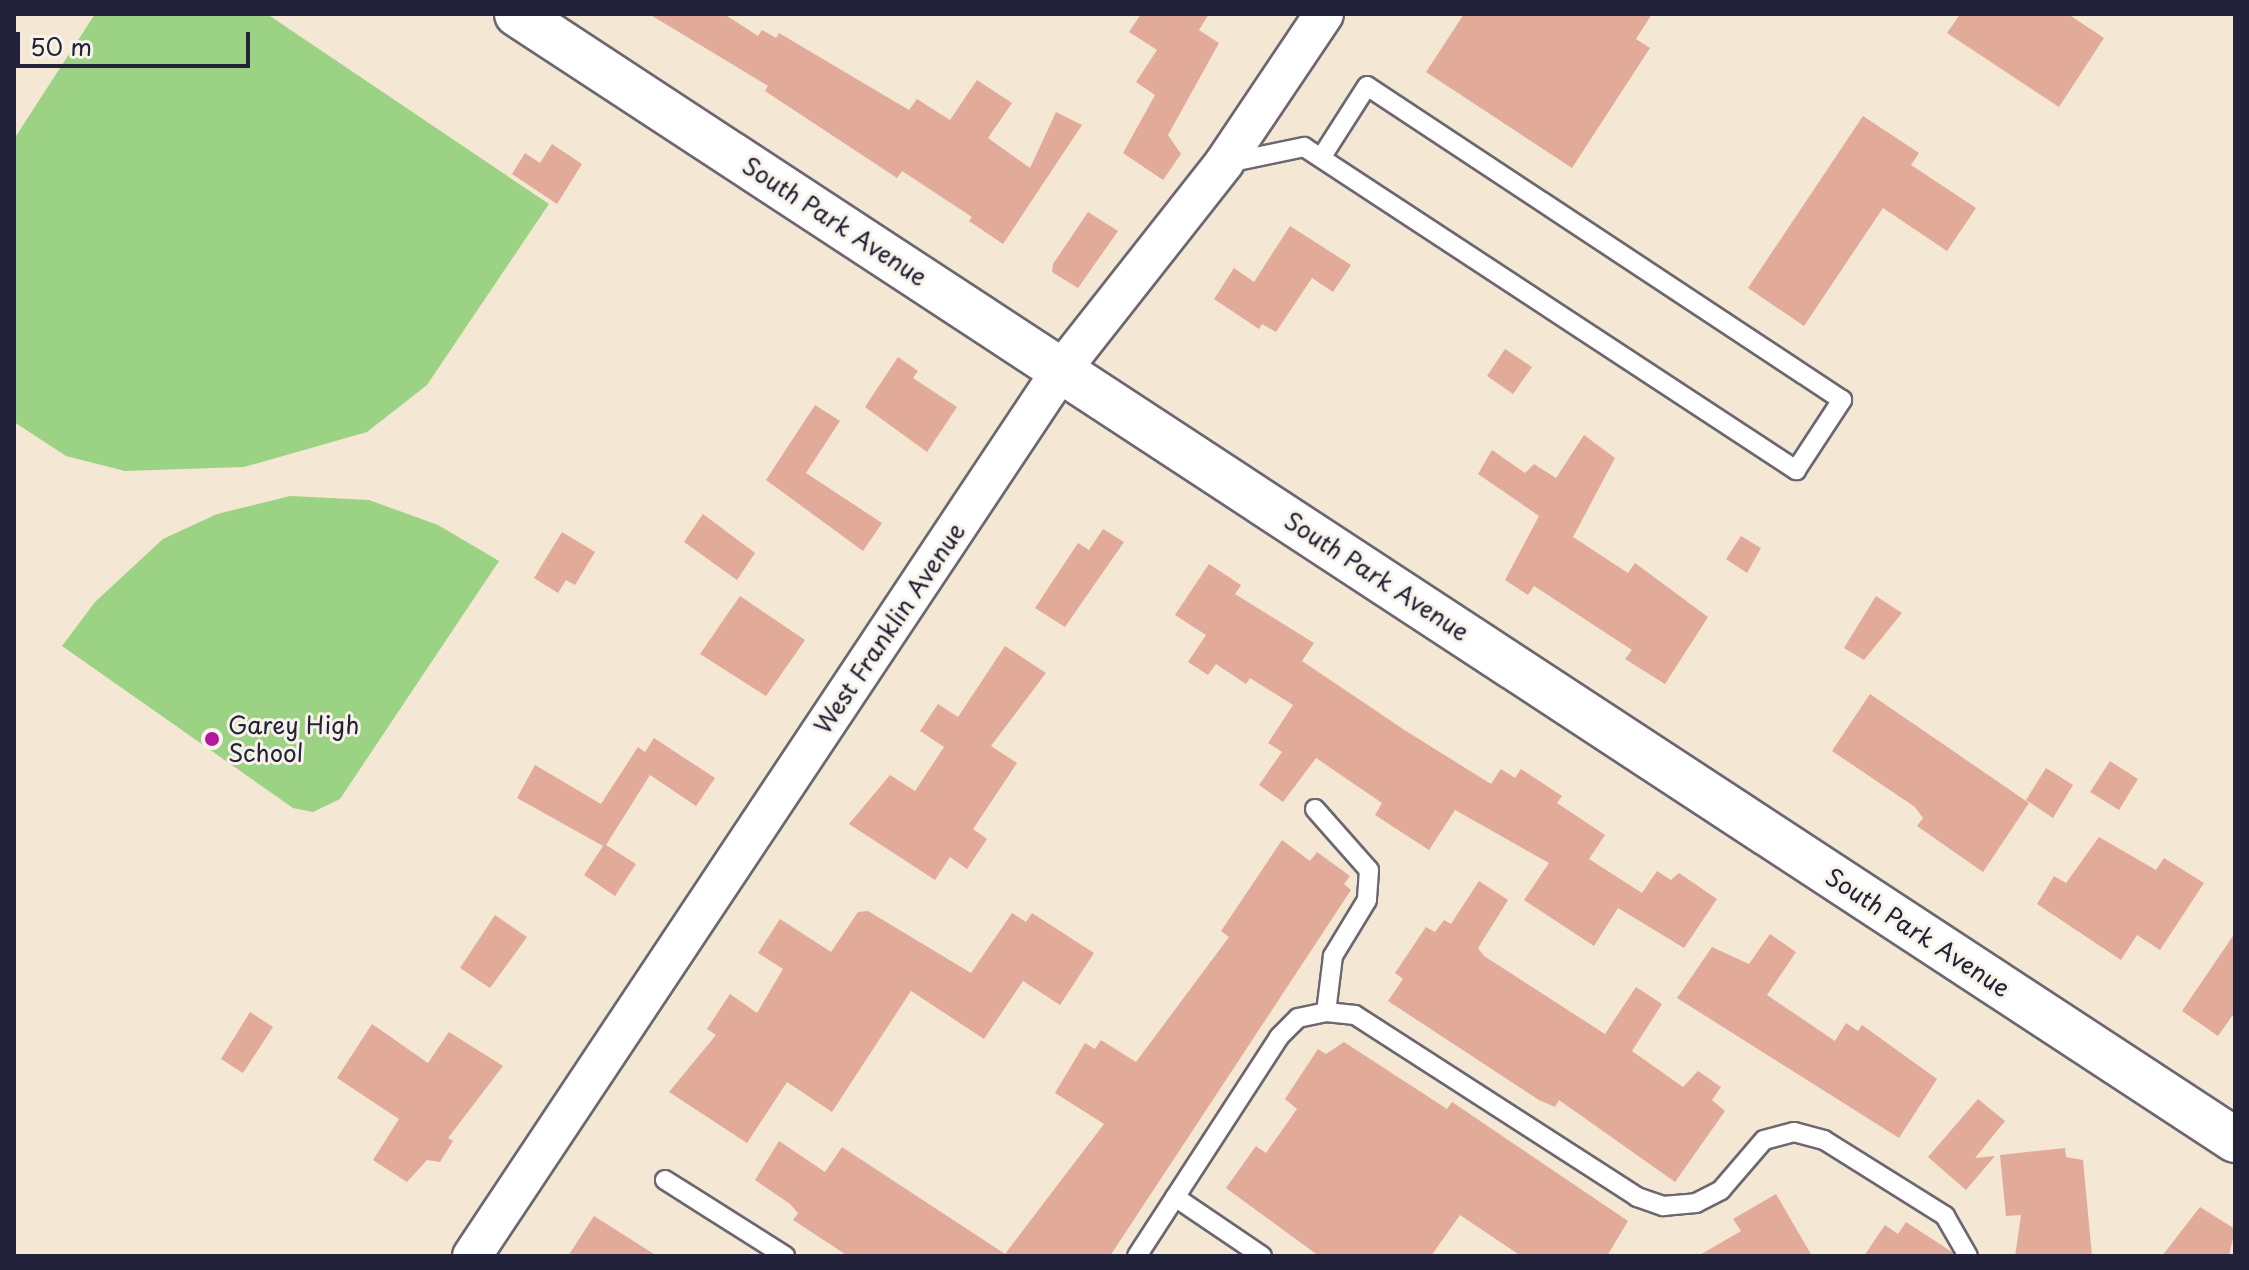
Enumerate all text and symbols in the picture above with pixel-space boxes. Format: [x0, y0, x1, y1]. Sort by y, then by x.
scale bar [20, 16, 254, 66]
text: 50 m [30, 28, 92, 64]
street label: South Park Avenue [736, 150, 934, 292]
street label: South Park Avenue [1278, 505, 1476, 647]
street label: West Franklin Avenue [807, 517, 971, 739]
place label: Garey High School [228, 711, 361, 767]
marker: Garey High School [203, 730, 221, 748]
street label: South Park Avenue [1819, 861, 2017, 1003]

